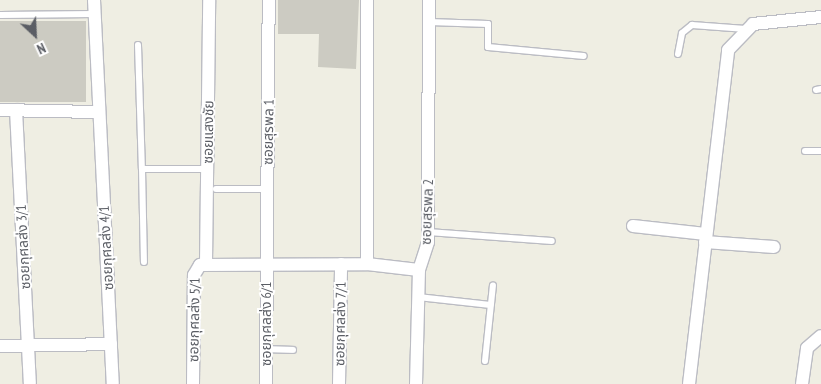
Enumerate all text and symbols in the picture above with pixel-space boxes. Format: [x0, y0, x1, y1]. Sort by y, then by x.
north arrow [10, 10, 60, 60]
text: N [34, 39, 49, 58]
street label: ซอยสุรพล 1 [259, 99, 277, 165]
street label: ซอยแสงชัย [199, 100, 217, 164]
street label: ซอยสุรพล 2 [417, 179, 437, 245]
street label: ซอยกุศลส่ง 3/1 [12, 204, 34, 290]
street label: ซอยกุศลส่ง 4/1 [95, 205, 117, 291]
street label: ซอยกุศลส่ง 5/1 [185, 278, 203, 362]
street label: ซอยกุศลส่ง 6/1 [258, 282, 274, 366]
street label: ซอยกุศลส่ง 7/1 [331, 282, 349, 366]

